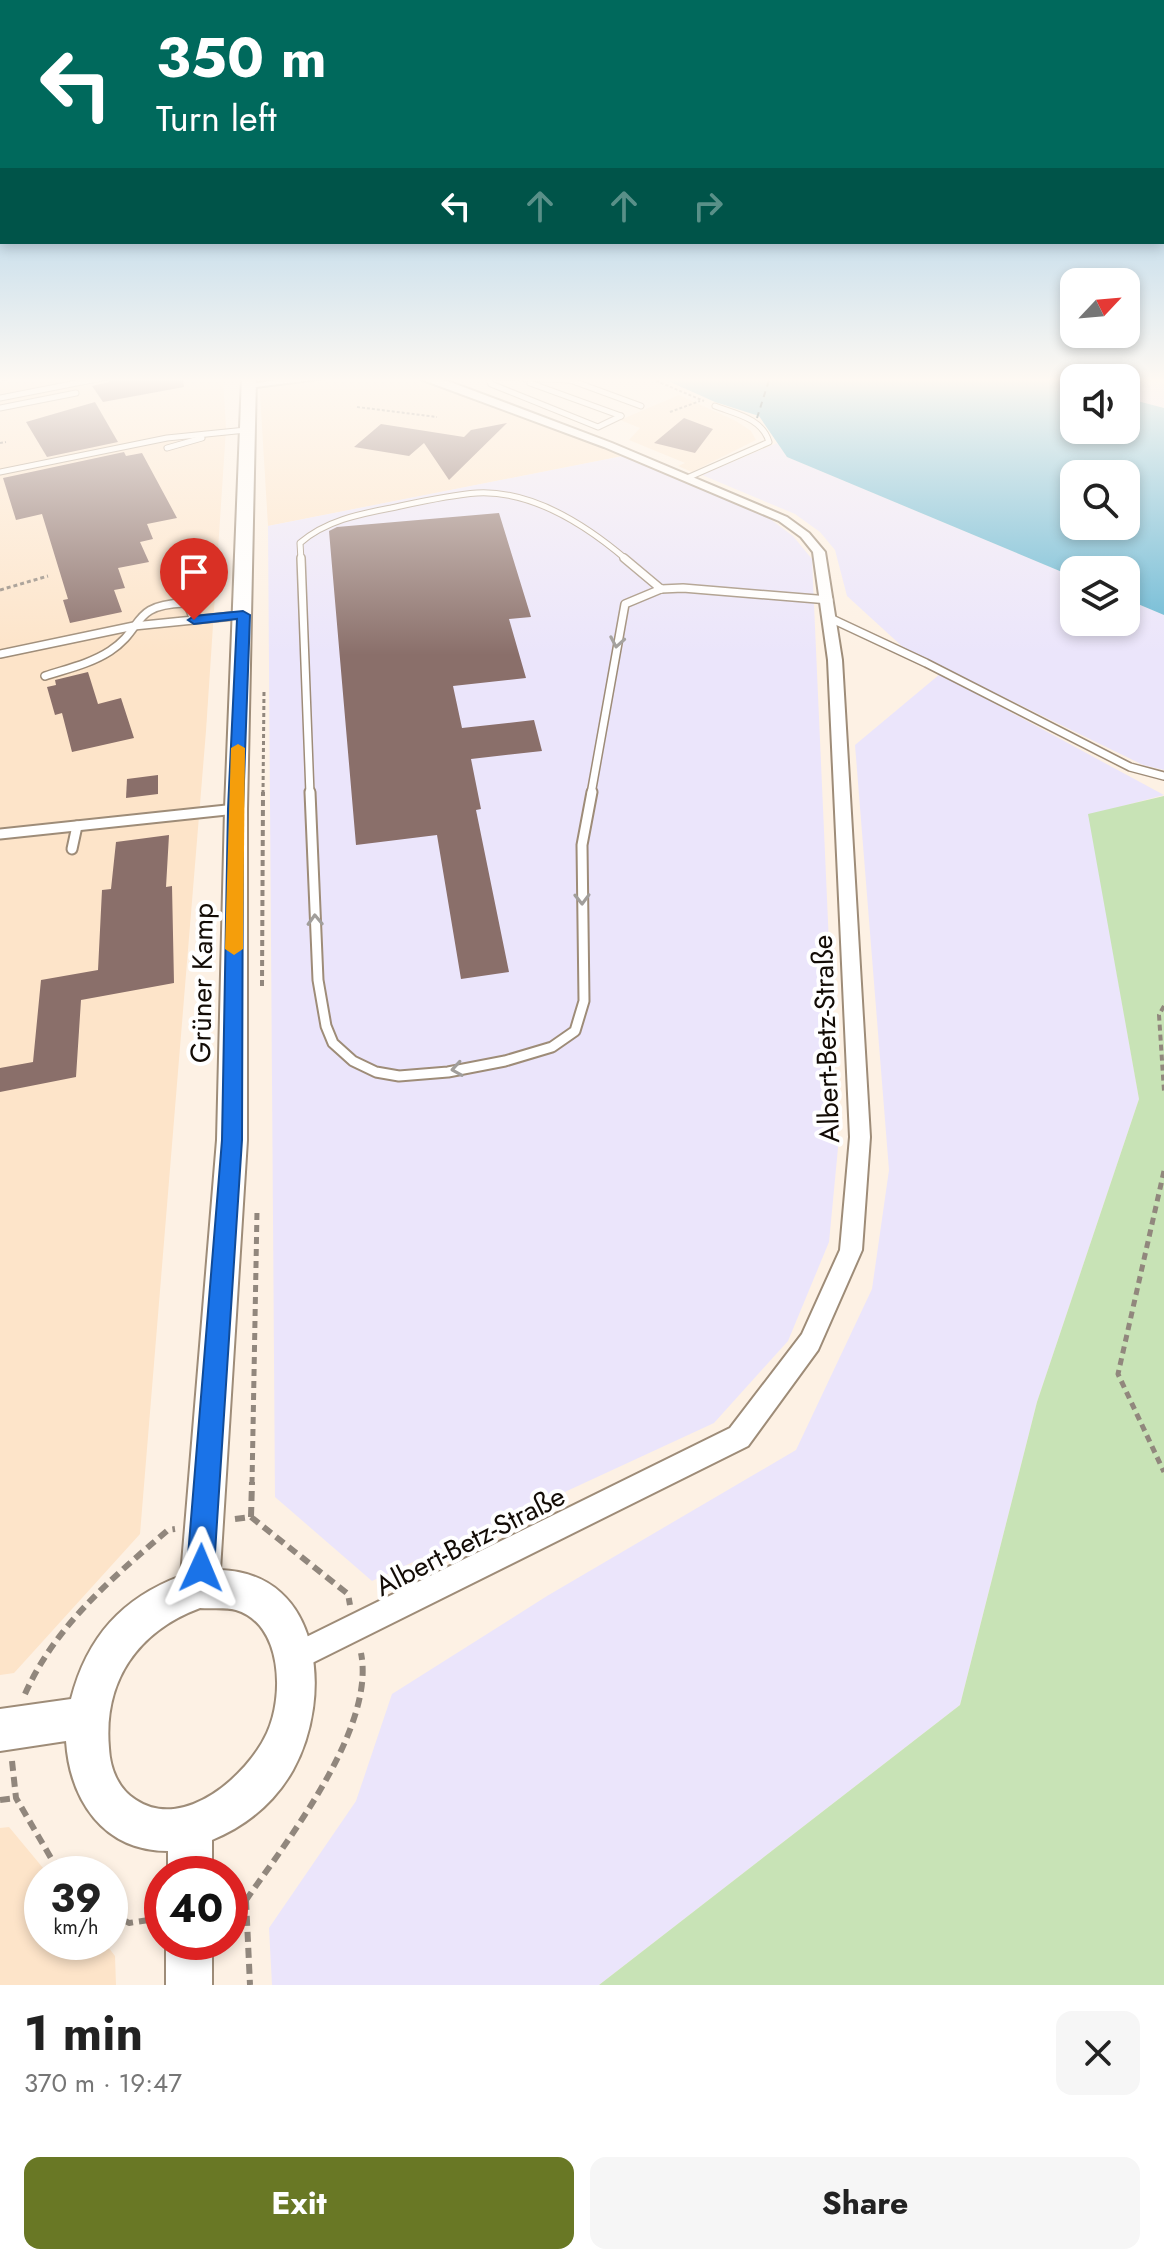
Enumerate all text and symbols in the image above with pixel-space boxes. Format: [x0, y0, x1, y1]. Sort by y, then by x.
text: 350 m [156, 17, 327, 98]
icon: left [24, 32, 128, 136]
text: Turn left [156, 92, 277, 144]
icon: left [434, 184, 478, 228]
icon: ahead [518, 184, 562, 228]
icon: ahead [602, 184, 646, 228]
icon: right [686, 184, 730, 228]
north arrow [1060, 268, 1140, 348]
map controls [1060, 268, 1140, 636]
button: sound [1060, 364, 1140, 444]
button: search [1060, 460, 1140, 540]
pin [160, 538, 228, 620]
icon: arrive [172, 550, 216, 594]
button: layers [1060, 556, 1140, 636]
one-way arrow [609, 635, 626, 649]
one-way arrow [574, 893, 591, 906]
street label: Grüner Kamp [180, 903, 224, 1063]
one-way arrow [307, 913, 324, 926]
street label: Albert-Betz-Straße [802, 934, 850, 1144]
one-way arrow [450, 1060, 464, 1077]
street label: Albert-Betz-Straße [368, 1475, 572, 1607]
position arrow [159, 1526, 243, 1610]
speed limit sign: 40 [144, 1856, 248, 1960]
text: 39 [50, 1869, 102, 1927]
text: km/h [53, 1913, 99, 1942]
text: 1 min [24, 1999, 143, 2068]
button: close [1056, 2011, 1140, 2095]
text: 370 m · 19:47 [24, 2064, 182, 2102]
button: Exit [24, 2157, 574, 2249]
button: Share [590, 2157, 1140, 2249]

